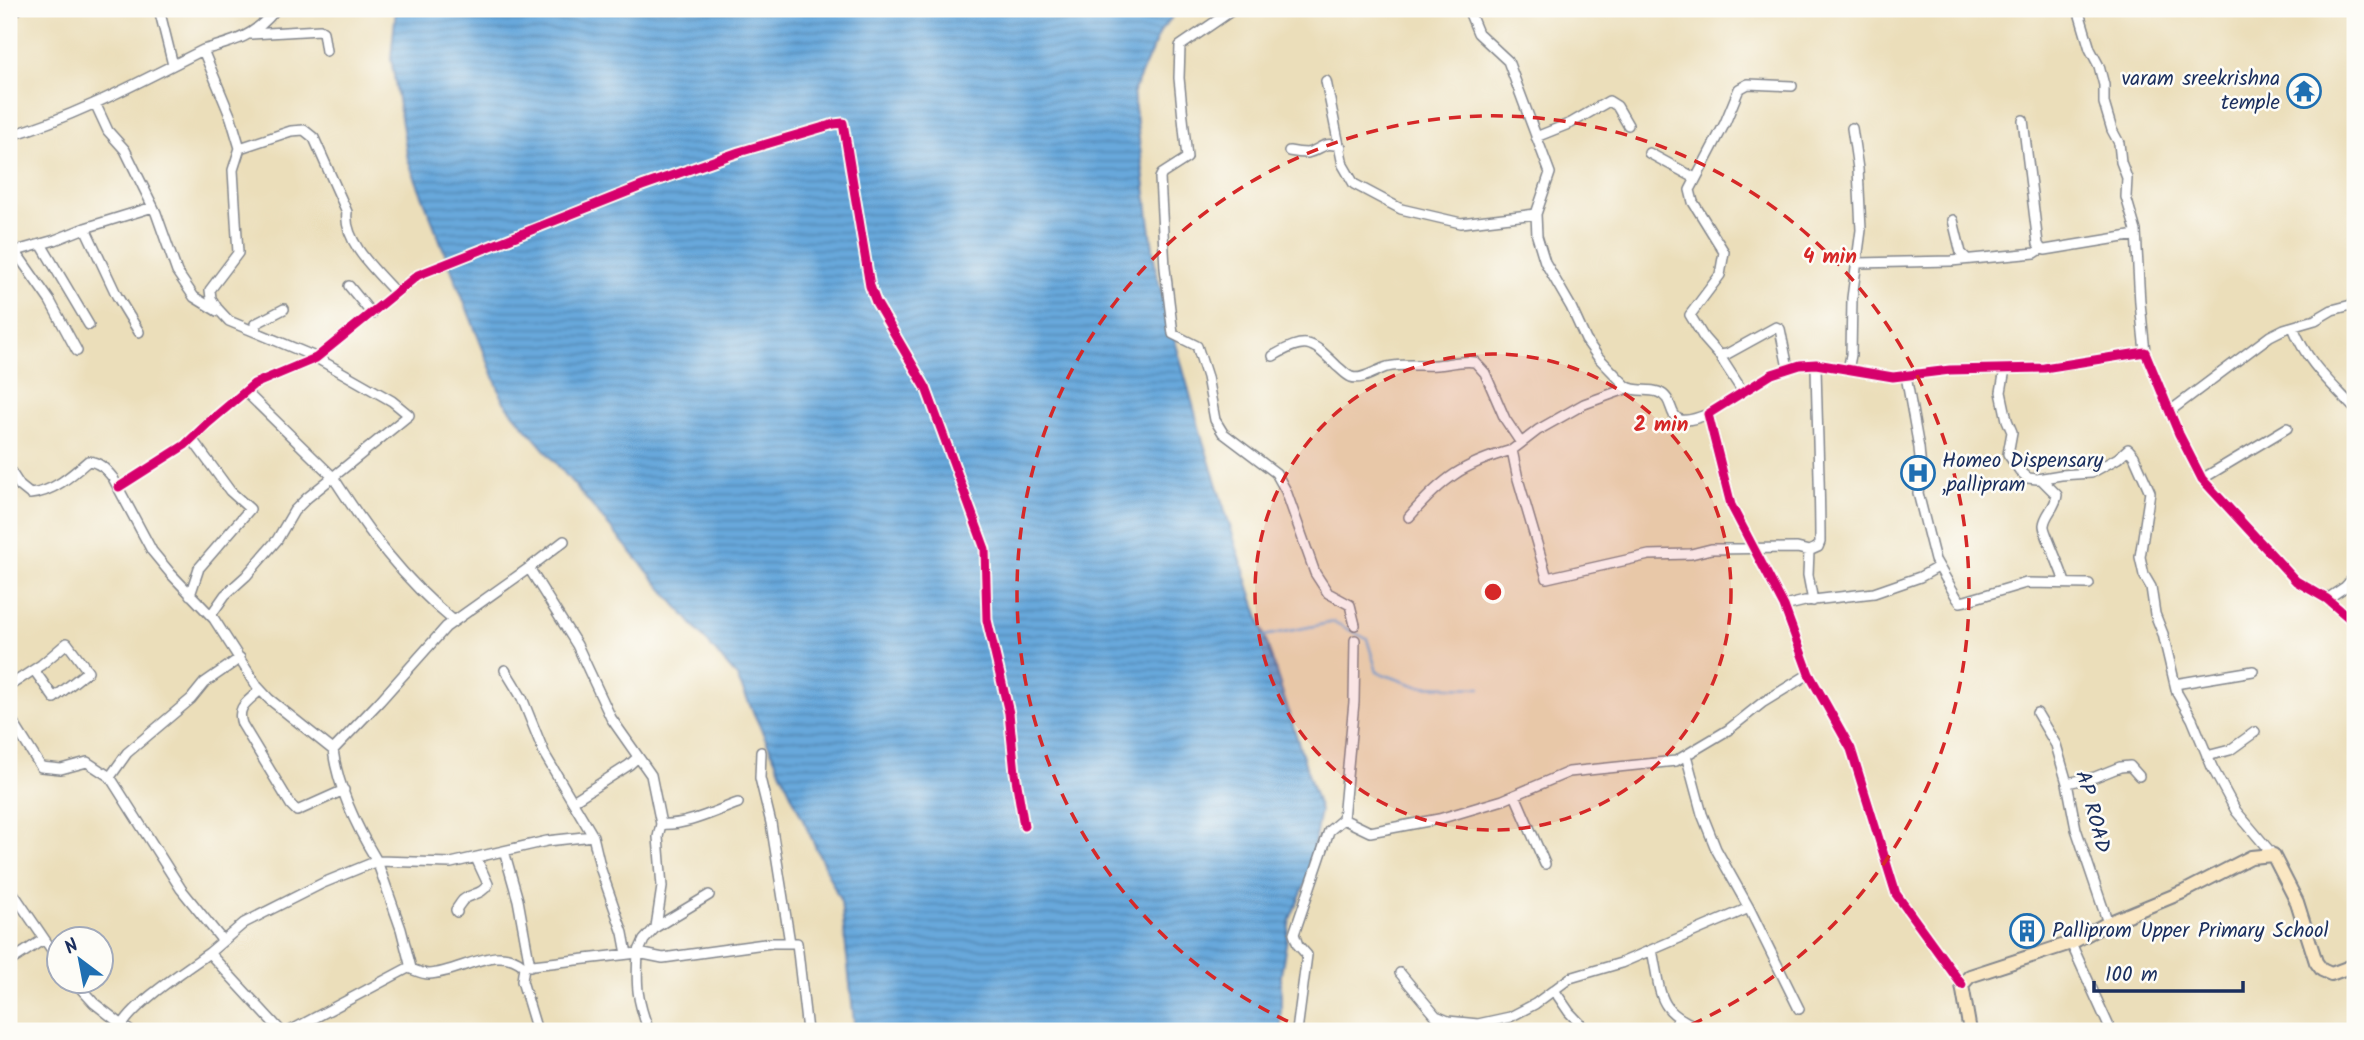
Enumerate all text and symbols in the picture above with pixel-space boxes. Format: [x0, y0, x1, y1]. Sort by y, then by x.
place label: varam sreekrishna temple [2122, 63, 2281, 120]
temple icon: varam sreekrishna temple [2285, 72, 2323, 110]
text: 4 min [1803, 241, 1857, 274]
text: 2 min [1634, 409, 1688, 442]
place label: Homeo Dispensary ,pallipram [1942, 445, 2104, 502]
hospital icon: Homeo Dispensary ,pallipram [1899, 454, 1937, 492]
centre of rings [1481, 580, 1505, 604]
street label: AP ROAD [2065, 767, 2119, 857]
building icon: Palliprom Upper Primary School [2008, 912, 2046, 950]
place label: Palliprom Upper Primary School [2052, 915, 2329, 948]
north arrow [46, 925, 116, 995]
text: N [59, 931, 85, 963]
scale bar [2094, 949, 2243, 993]
text: 100 m [2105, 959, 2158, 992]

